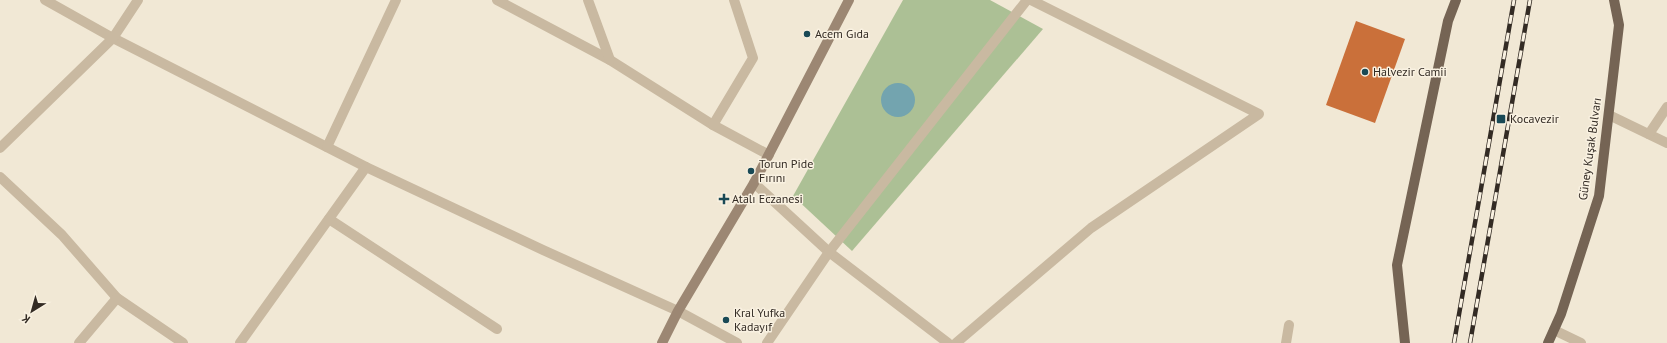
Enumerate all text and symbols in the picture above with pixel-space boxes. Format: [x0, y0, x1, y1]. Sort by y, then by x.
place label: Acem Gıda [815, 26, 869, 41]
marker: Acem Gıda [802, 29, 812, 39]
place label: Halvezir Camii [1373, 64, 1447, 79]
marker: Halvezir Camii [1360, 67, 1370, 77]
street label: Güney Kuşak Bulvarı [1575, 97, 1604, 201]
place label: Kocavezir [1510, 111, 1559, 126]
marker: Kocavezir [1495, 113, 1507, 125]
place label: Torun Pide Fırını [759, 156, 813, 185]
marker: Torun Pide Fırını [746, 166, 756, 176]
place label: Atalı Eczanesi [732, 191, 803, 206]
marker: Atalı Eczanesi [719, 194, 729, 204]
north arrow [12, 291, 52, 331]
place label: Kral Yufka Kadayıf [734, 305, 785, 334]
text: K [19, 311, 33, 327]
marker: Kral Yufka Kadayıf [721, 315, 731, 325]

